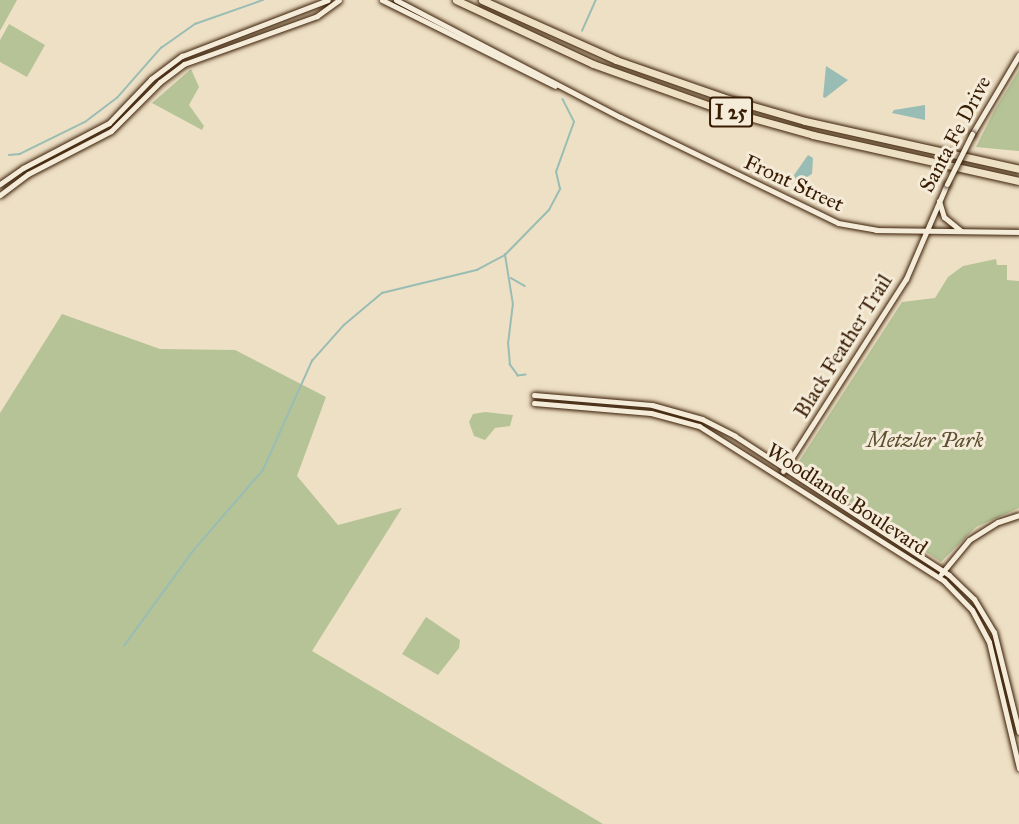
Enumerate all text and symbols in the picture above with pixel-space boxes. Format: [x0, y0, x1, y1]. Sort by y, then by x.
street label: Santa Fe Drive [914, 72, 996, 196]
road number: I 25 [708, 95, 754, 129]
street label: Front Street [740, 149, 848, 217]
street label: Black Feather Trail [789, 269, 897, 423]
park label: Metzler Park [867, 427, 983, 453]
street label: Woodlands Boulevard [762, 438, 932, 560]

